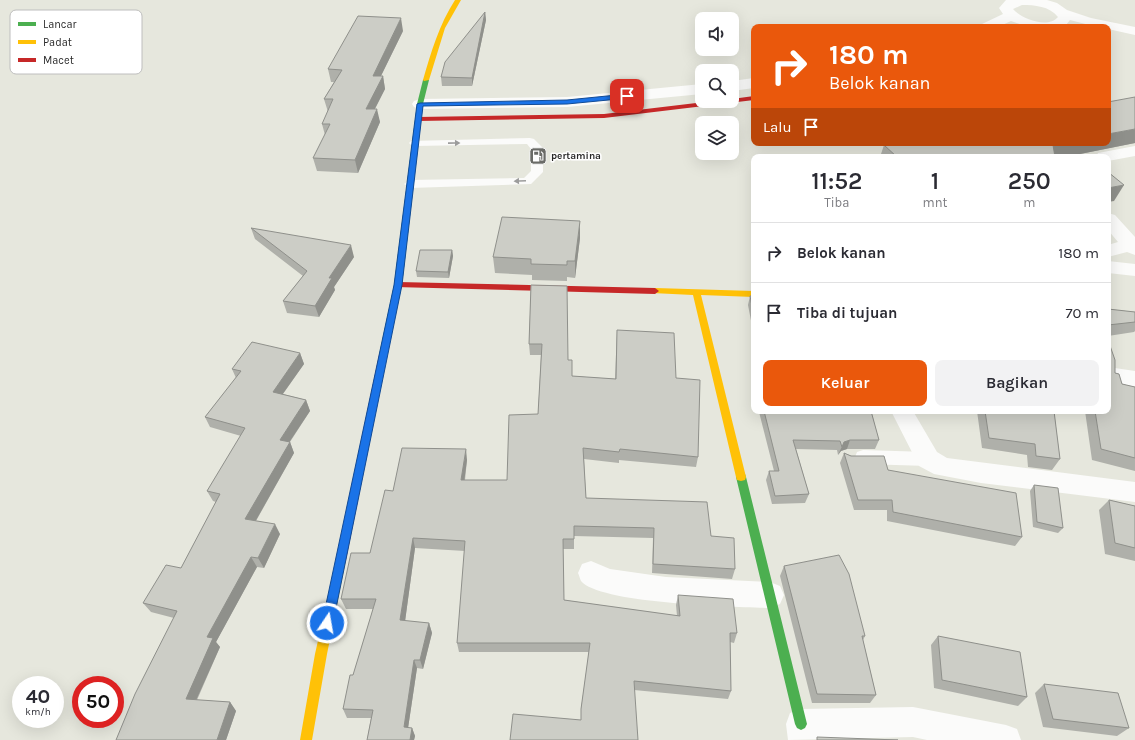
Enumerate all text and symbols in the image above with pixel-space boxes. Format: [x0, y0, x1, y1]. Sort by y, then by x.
legend [10, 10, 142, 74]
map controls [695, 12, 739, 160]
button: sound [695, 12, 739, 56]
text: Lancar [43, 18, 77, 31]
text: Padat [43, 36, 72, 49]
text: 180 m [829, 38, 908, 71]
icon: right [763, 40, 815, 92]
text: Macet [43, 54, 74, 67]
button: search [695, 64, 739, 108]
text: Belok kanan [829, 72, 930, 94]
pin [610, 79, 644, 113]
icon: arrive [616, 85, 638, 107]
button: layers [695, 116, 739, 160]
icon: arrive [800, 116, 822, 138]
text: Lalu [763, 118, 792, 136]
one-way arrow [448, 139, 460, 146]
fuel station icon: pertamina [528, 146, 548, 166]
place label: pertamina [551, 150, 601, 162]
text: 11:52 [811, 167, 862, 195]
text: 1 [931, 167, 939, 195]
text: 250 [1008, 167, 1051, 195]
one-way arrow [513, 178, 526, 184]
text: Tiba [824, 195, 849, 210]
text: mnt [923, 195, 947, 210]
text: m [1023, 195, 1035, 210]
icon: right [763, 242, 785, 264]
text: Belok kanan [797, 244, 886, 262]
text: 180 m [1058, 244, 1099, 262]
icon: arrive [763, 302, 785, 324]
text: Tiba di tujuan [797, 304, 897, 322]
text: 70 m [1065, 304, 1099, 322]
button: Keluar [763, 360, 927, 406]
button: Bagikan [935, 360, 1099, 406]
position arrow [306, 602, 348, 644]
speed limit sign: 50 [72, 676, 124, 728]
text: 40 [26, 685, 50, 708]
text: km/h [25, 706, 51, 718]

